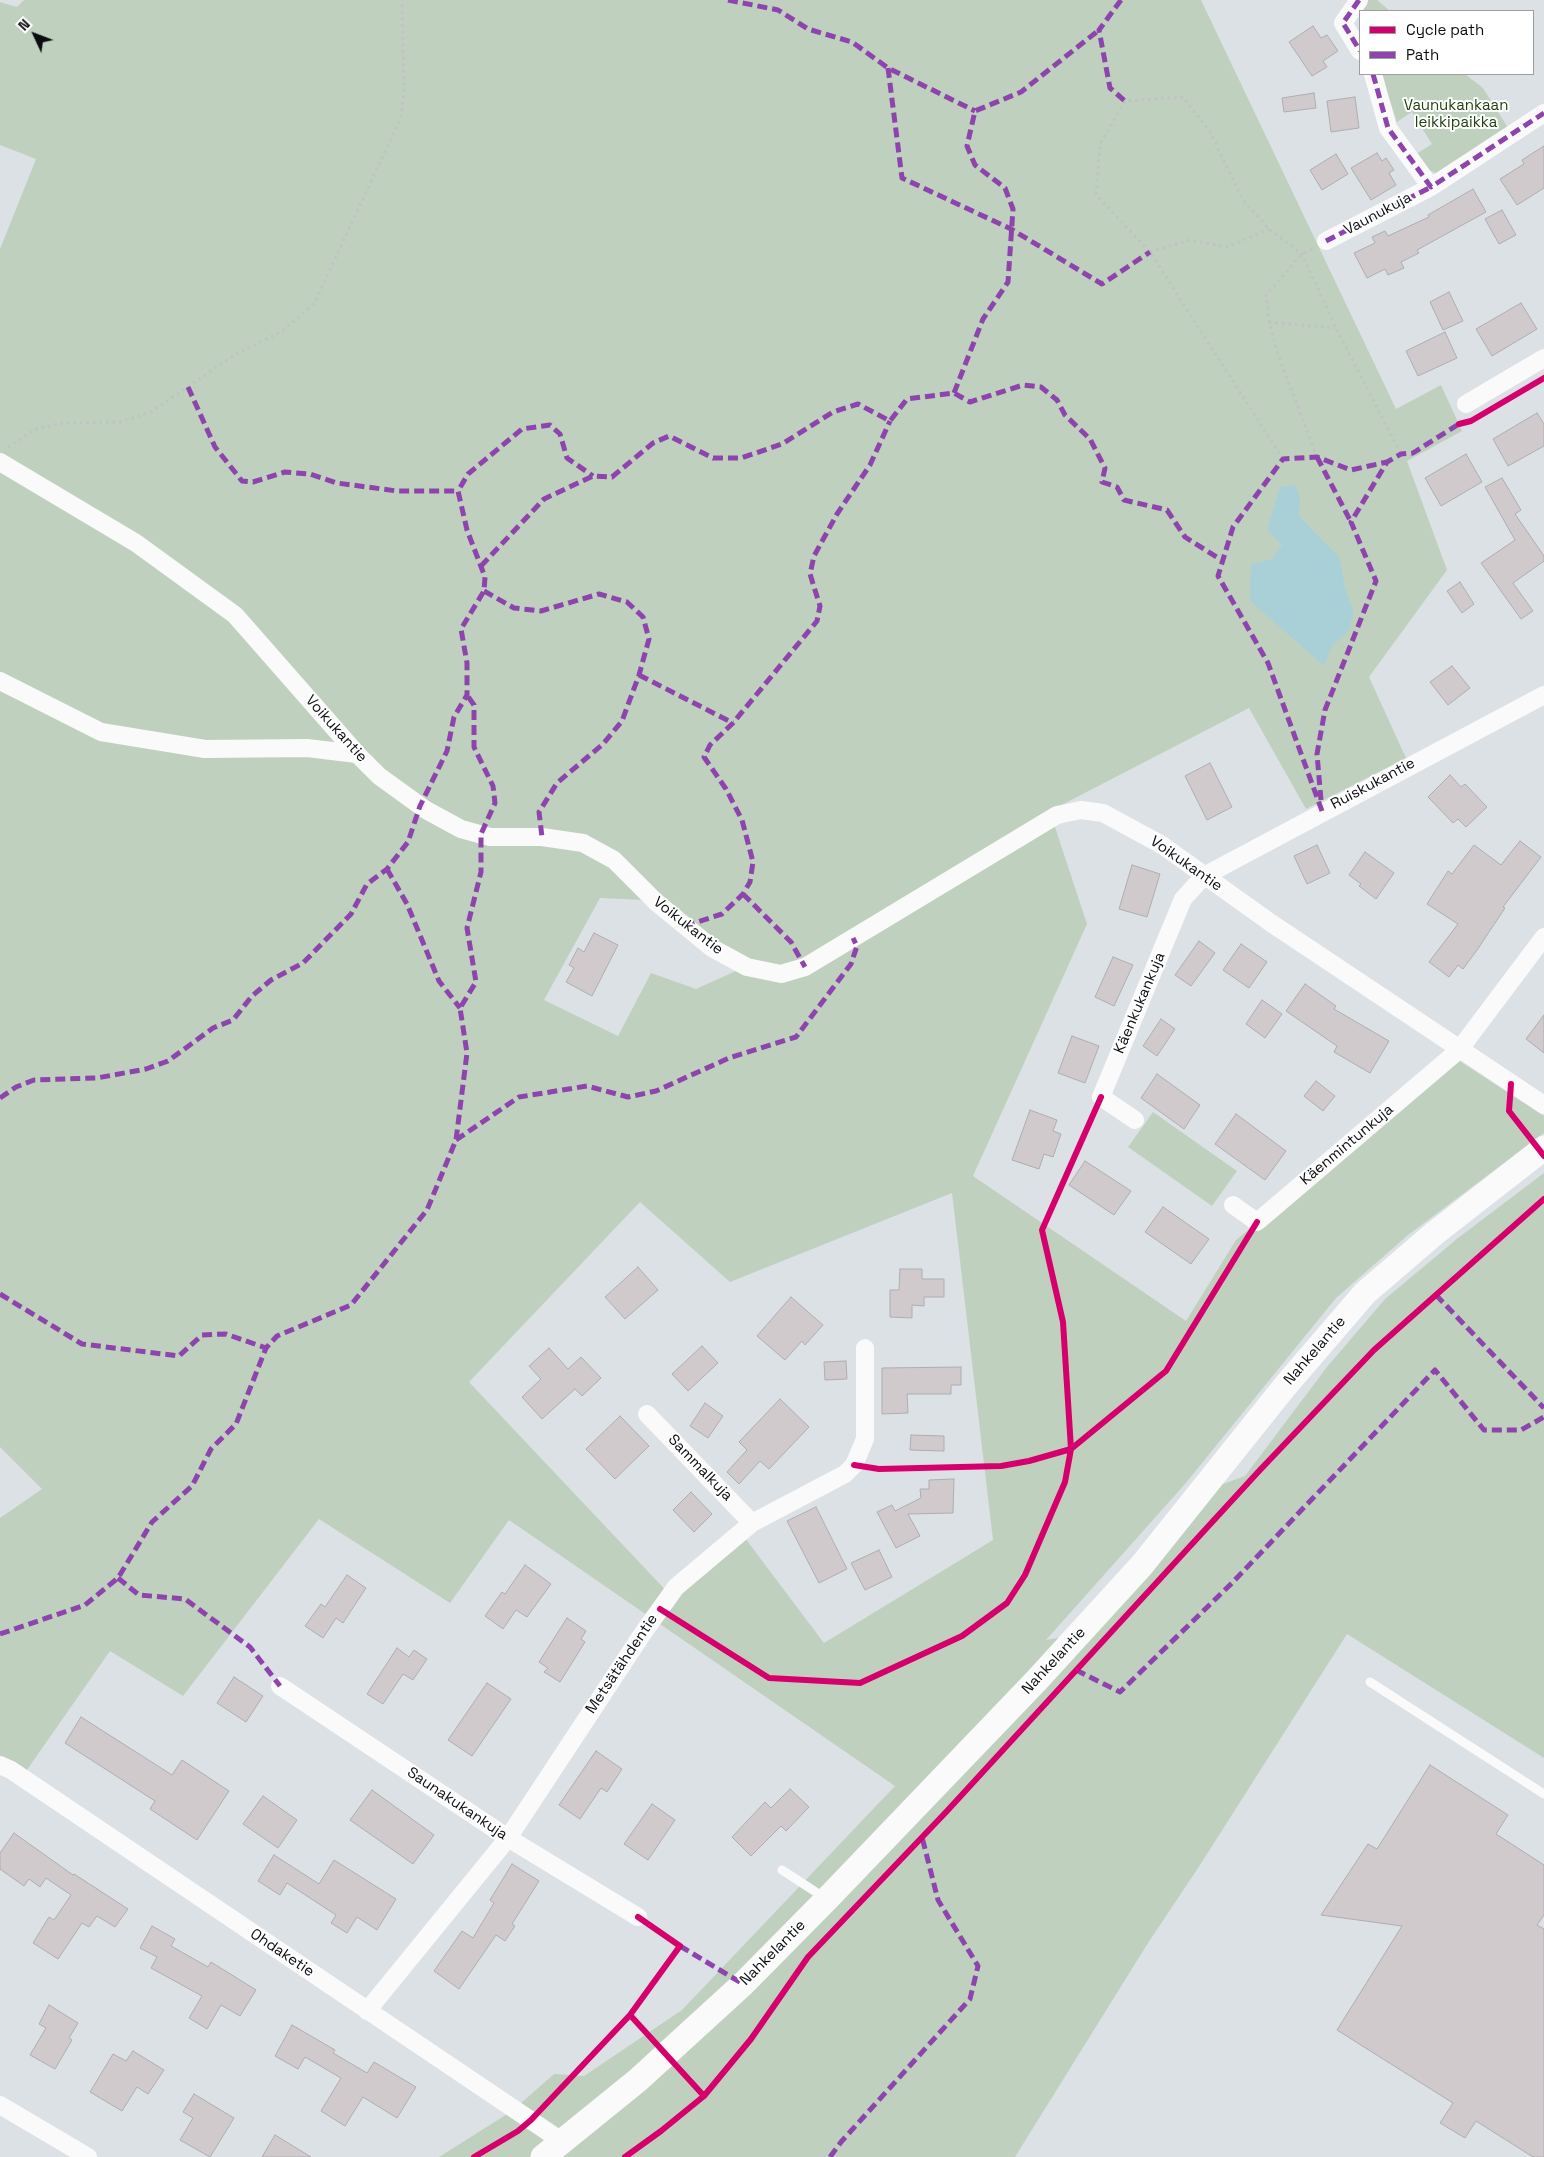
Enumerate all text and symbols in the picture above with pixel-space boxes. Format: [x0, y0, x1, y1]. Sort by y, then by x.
north arrow [10, 10, 60, 60]
legend [1359, 10, 1534, 75]
text: N [14, 15, 34, 34]
text: Cycle path [1406, 20, 1484, 39]
text: Path [1406, 45, 1439, 64]
park label: Vaunukankaan leikkipaikka [1404, 97, 1508, 132]
street label: Vaunukuja [1341, 189, 1415, 239]
street label: Voikukantie [301, 692, 371, 766]
street label: Ruiskukantie [1328, 754, 1418, 814]
street label: Voikukantie [1146, 833, 1226, 895]
street label: Voikukantie [649, 893, 727, 959]
street label: Käenkukankuja [1111, 950, 1169, 1056]
street label: Käenmintunkuja [1297, 1101, 1397, 1189]
street label: Nahkelantie [1280, 1313, 1350, 1389]
street label: Sammalkuja [664, 1431, 736, 1505]
street label: Metsätähdentie [582, 1611, 662, 1717]
street label: Nahkelantie [1018, 1624, 1090, 1698]
street label: Saunakukankuja [403, 1764, 511, 1844]
street label: Nahkelantie [737, 1917, 809, 1989]
street label: Ohdaketie [247, 1925, 317, 1981]

